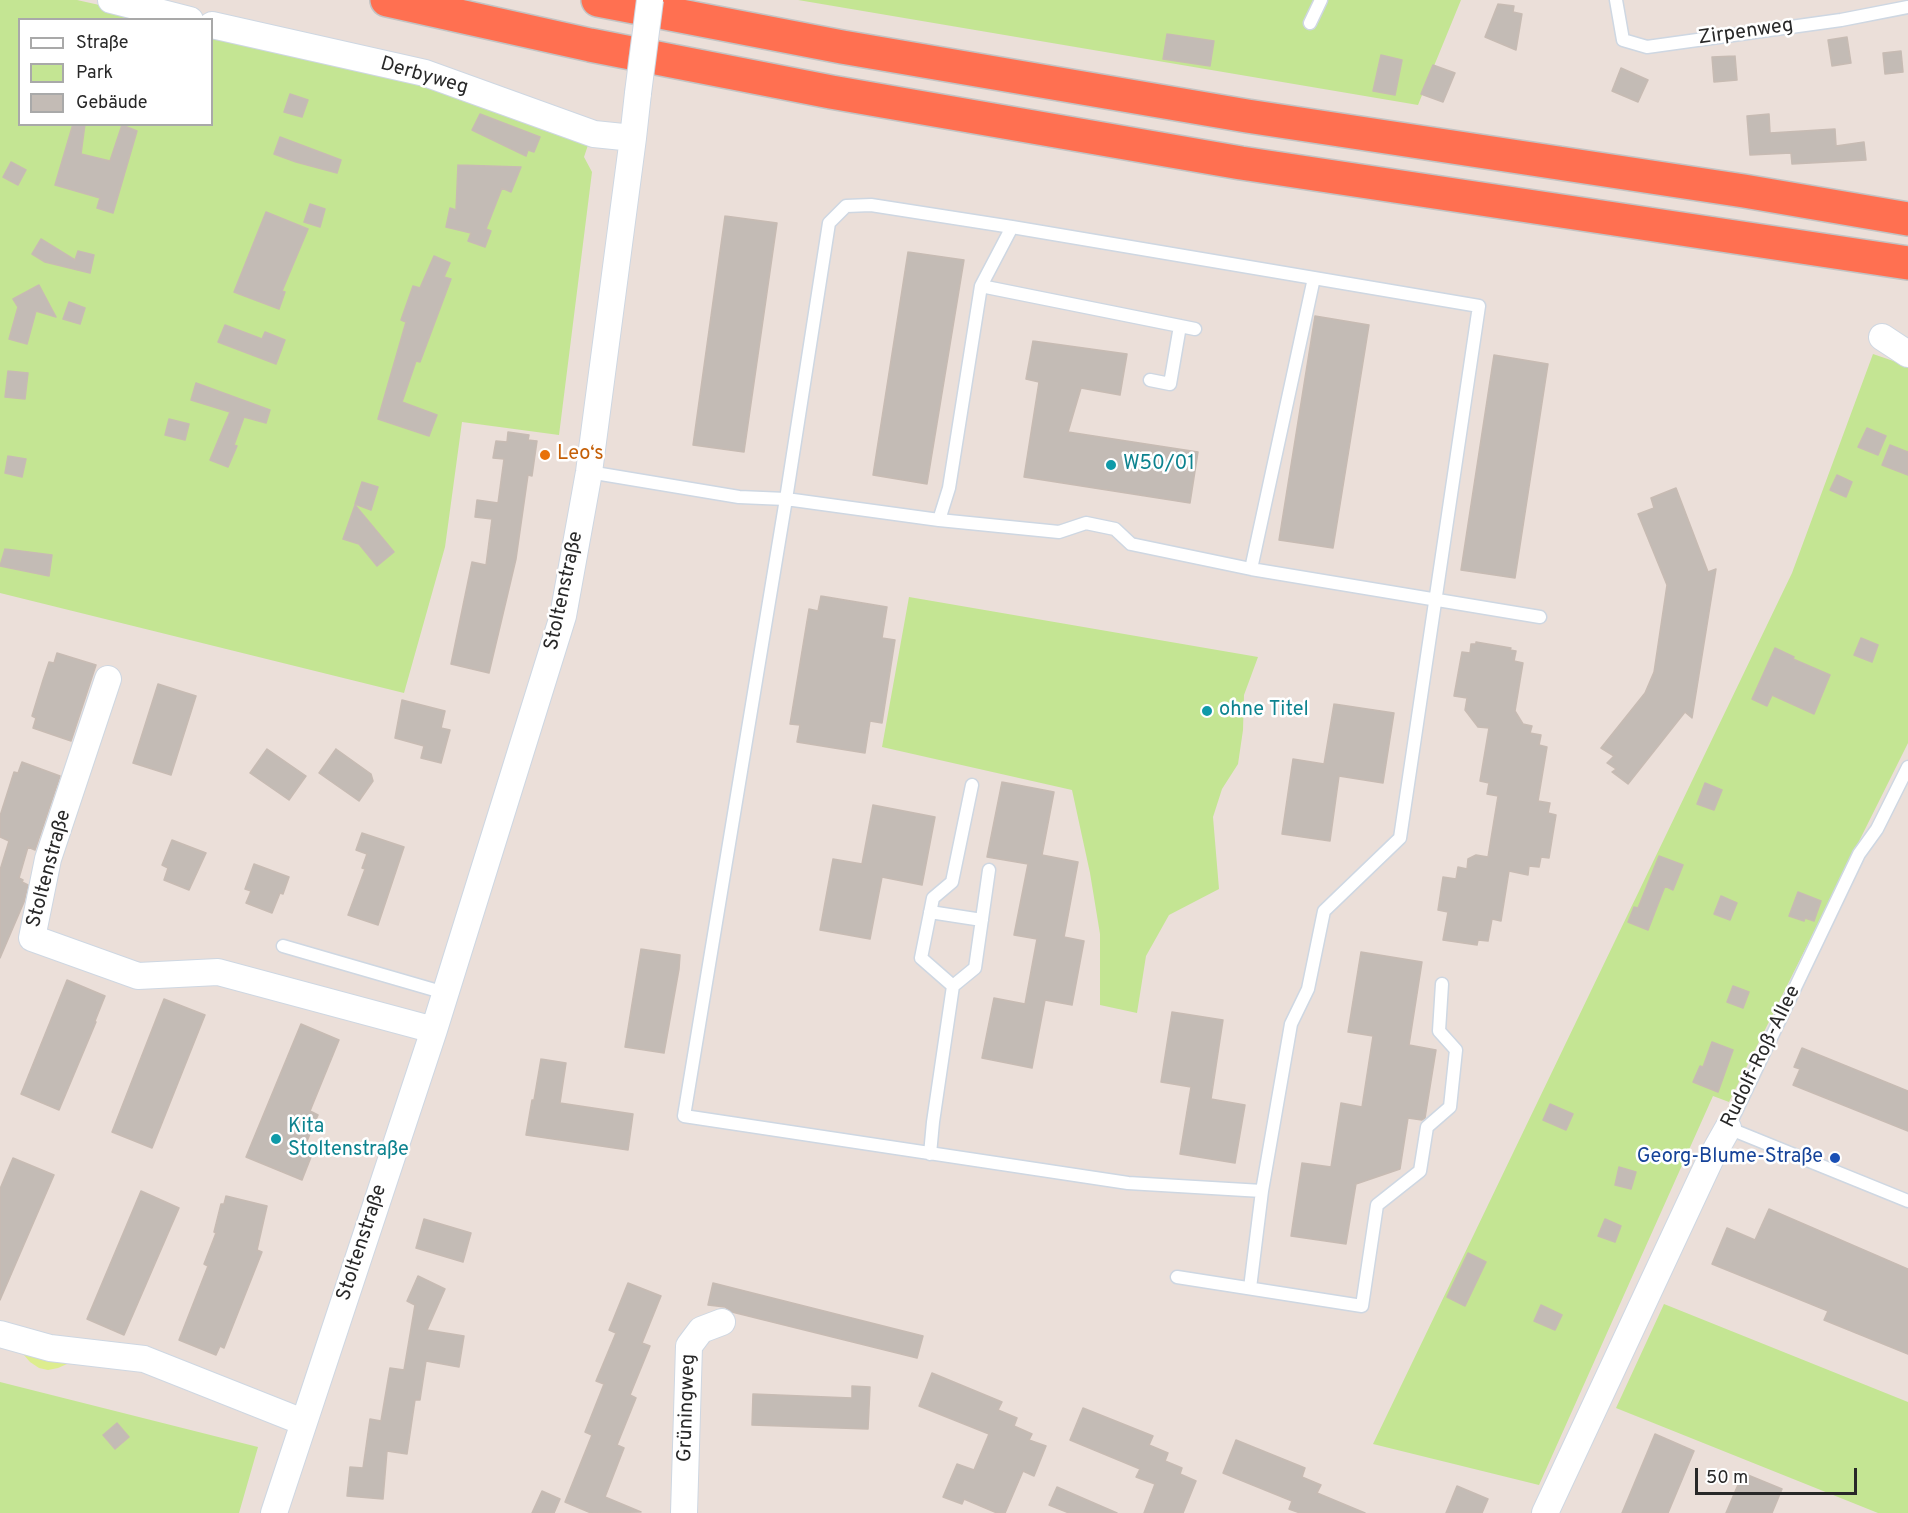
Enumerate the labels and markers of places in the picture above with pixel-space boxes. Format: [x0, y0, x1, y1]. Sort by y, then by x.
place label: Leo‘s [557, 443, 604, 467]
marker: Leo‘s [538, 448, 552, 462]
place label: W50/01 [1123, 453, 1195, 477]
marker: W50/01 [1104, 458, 1118, 472]
place label: ohne Titel [1219, 699, 1309, 723]
marker: ohne Titel [1200, 704, 1214, 718]
place label: Kita Stoltenstraße [288, 1116, 409, 1163]
marker: Kita Stoltenstraße [269, 1132, 283, 1146]
place label: Georg-Blume-Straße [1637, 1146, 1823, 1170]
marker: Georg-Blume-Straße [1828, 1151, 1842, 1165]

